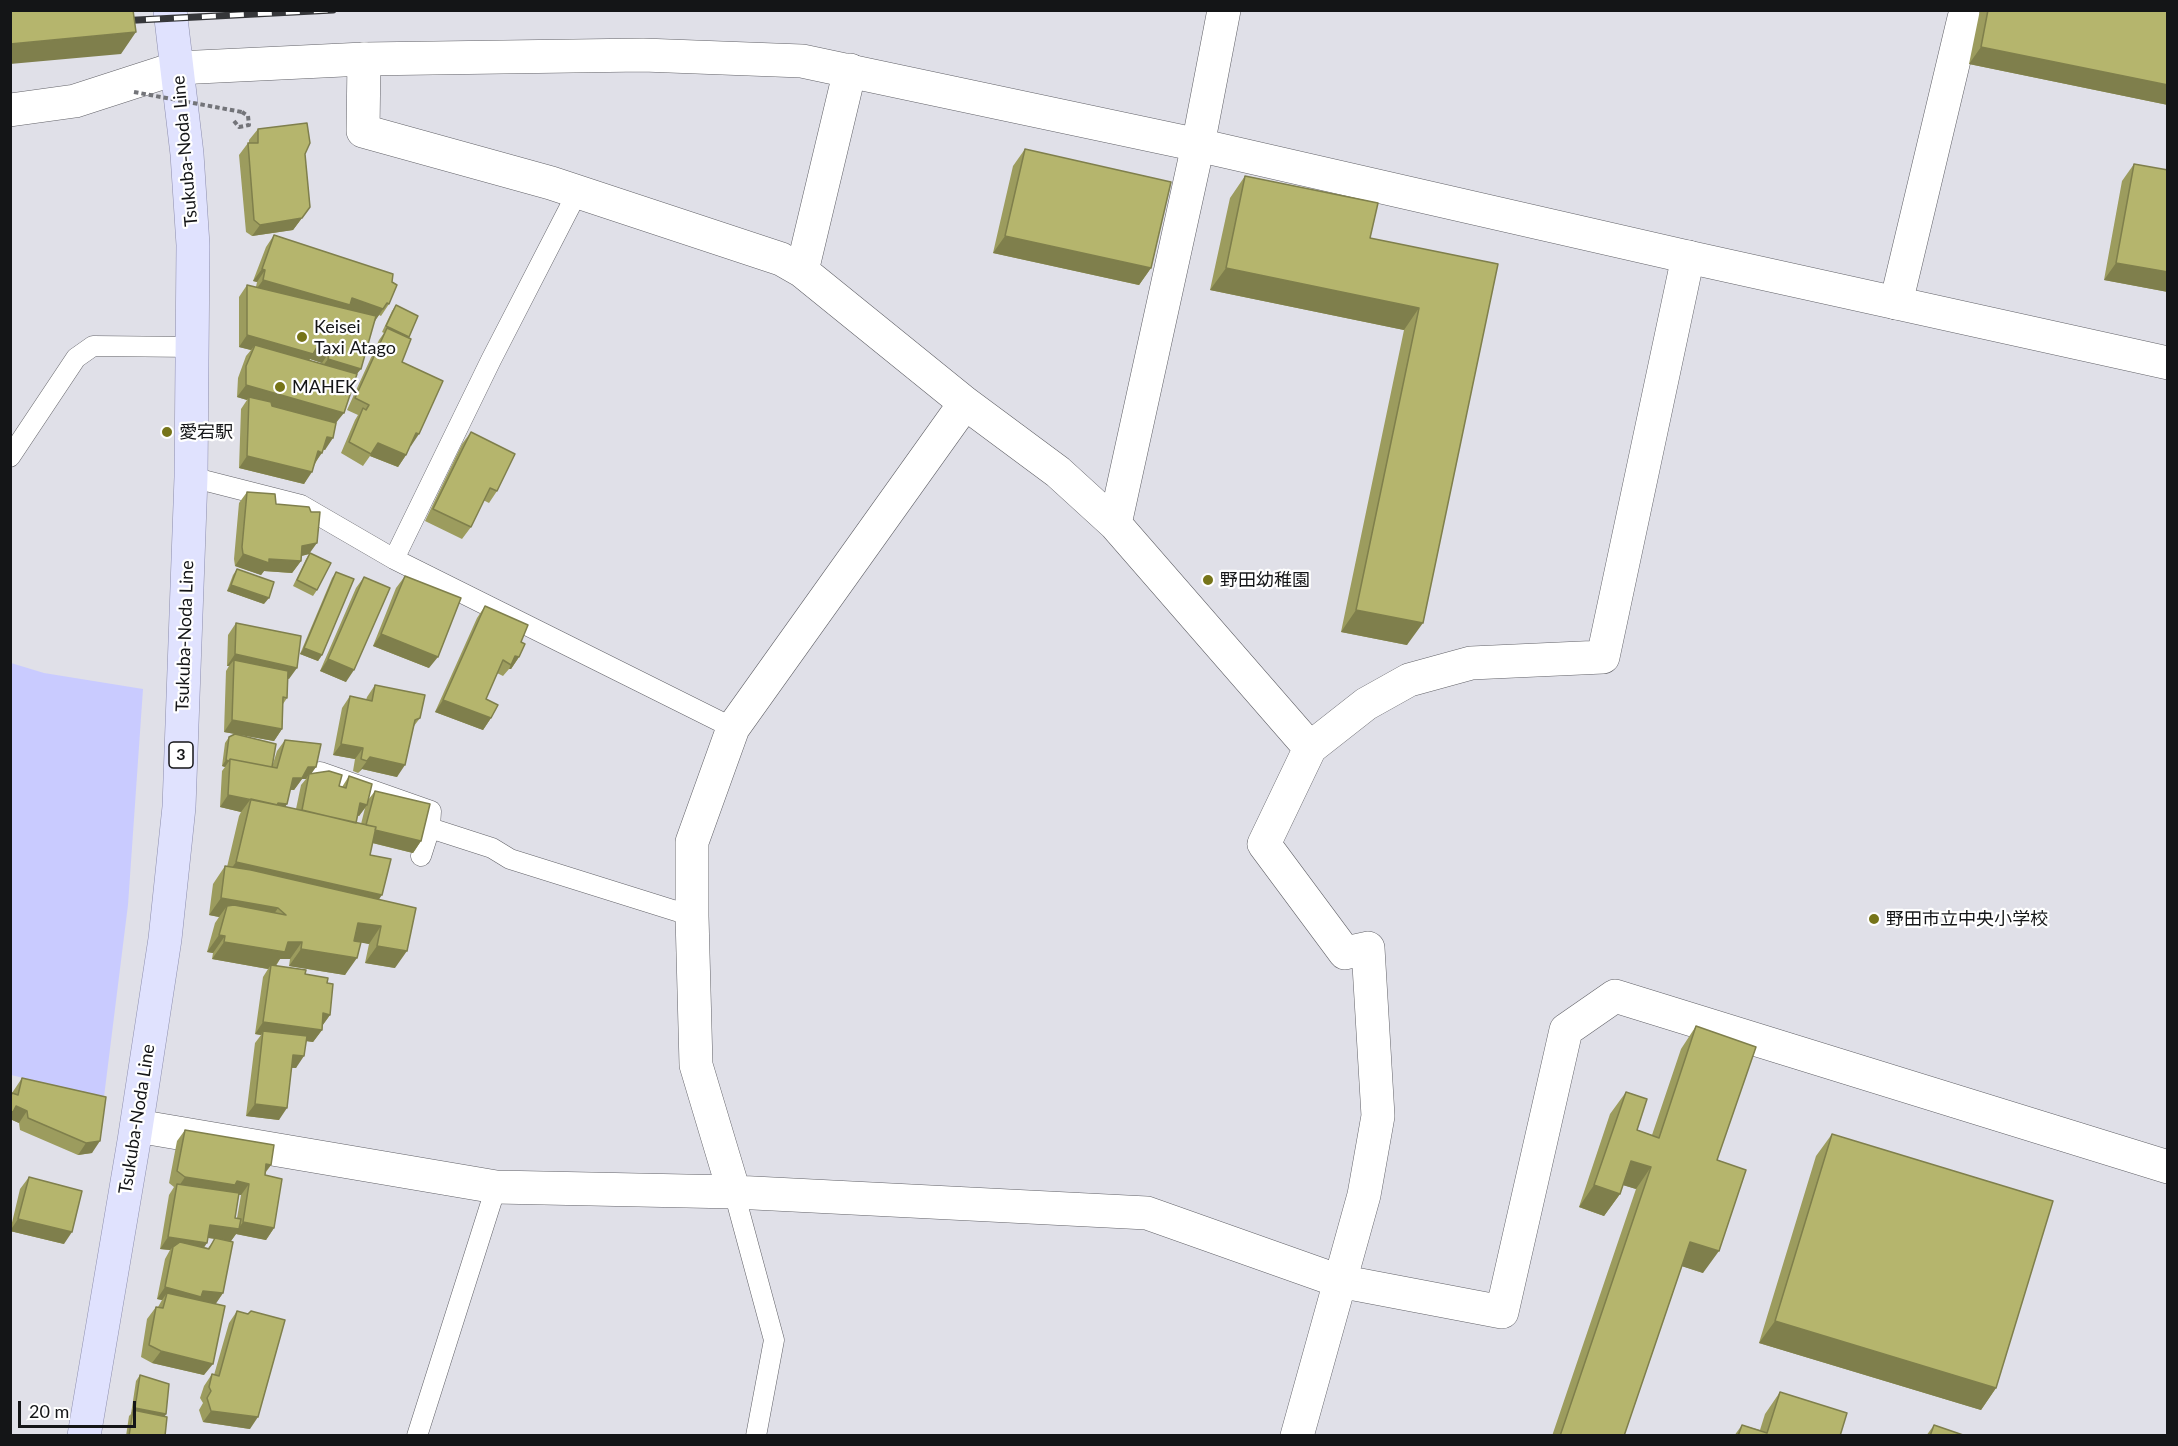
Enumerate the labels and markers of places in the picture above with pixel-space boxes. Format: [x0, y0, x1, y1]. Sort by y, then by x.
place label: Keisei Taxi Atago [314, 316, 396, 358]
marker: Keisei Taxi Atago [295, 330, 309, 344]
place label: MAHEK [292, 376, 357, 398]
marker: MAHEK [273, 380, 287, 394]
place label: 愛宕駅 [179, 421, 233, 443]
marker: 愛宕駅 [160, 425, 174, 439]
place label: 野田幼稚園 [1220, 569, 1310, 591]
marker: 野田幼稚園 [1201, 573, 1215, 587]
place label: 野田市立中央小学校 [1886, 908, 2048, 930]
marker: 野田市立中央小学校 [1867, 912, 1881, 926]

